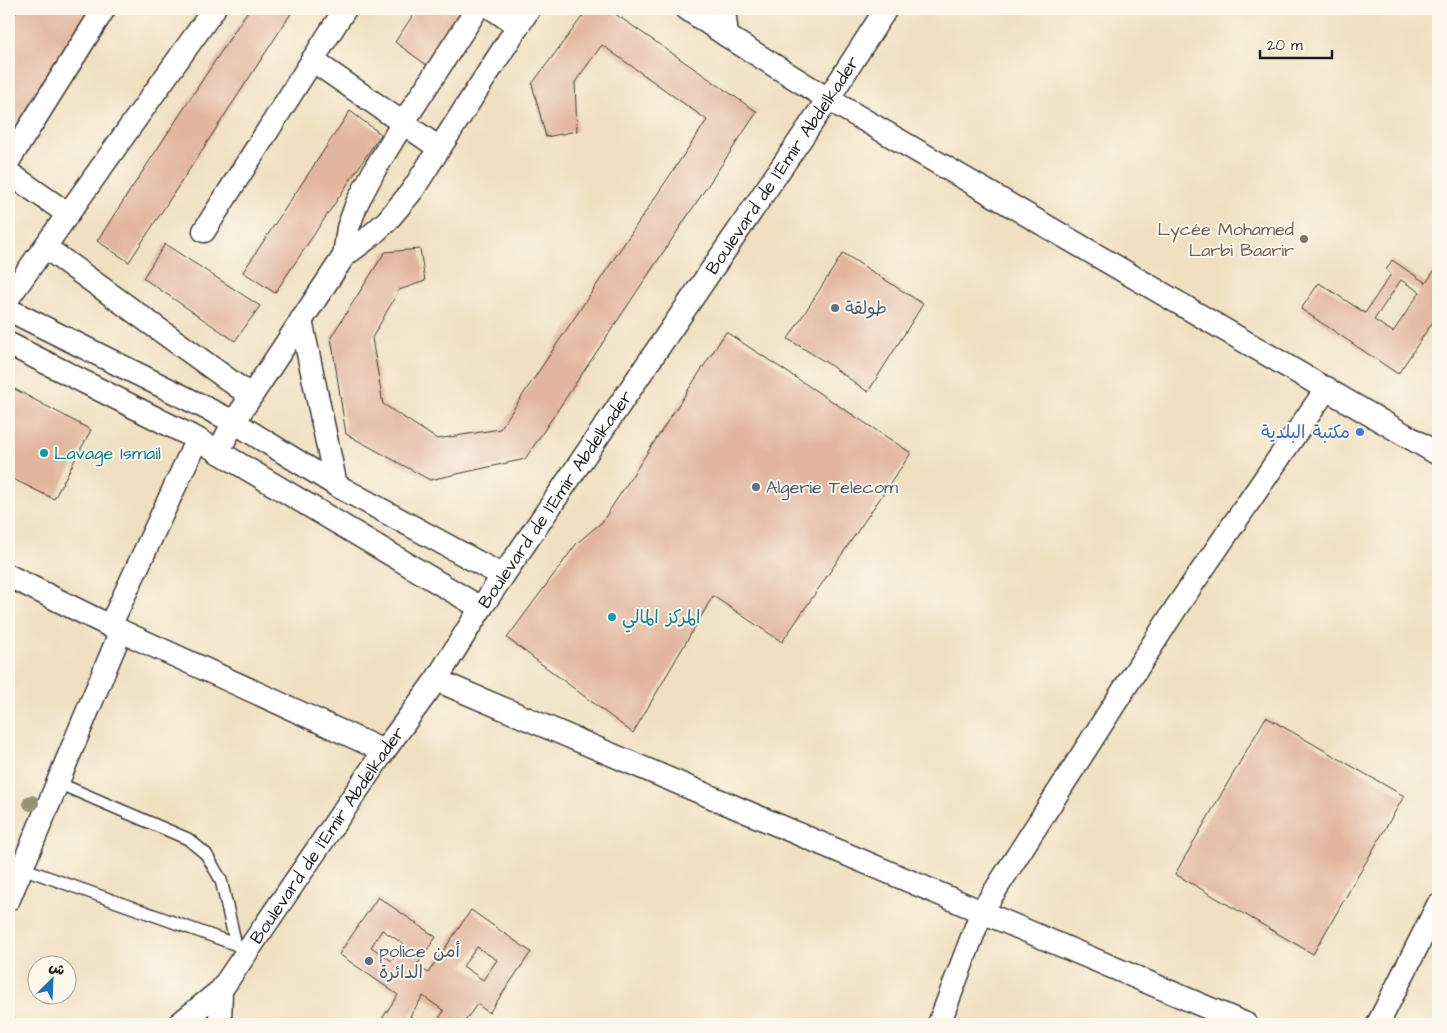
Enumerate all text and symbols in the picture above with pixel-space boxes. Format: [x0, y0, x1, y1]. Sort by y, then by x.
scale bar [1260, 28, 1332, 60]
text: 20 m [1267, 35, 1303, 56]
street label: Boulevard de l'Emir Abdelkader [700, 51, 866, 280]
place label: Lycée Mohamed Larbi Baarir [1158, 217, 1294, 263]
marker: Lycée Mohamed Larbi Baarir [1298, 233, 1310, 245]
place label: طولقة [845, 296, 887, 321]
marker: طولقة [829, 302, 841, 314]
street label: Boulevard de l'Emir Abdelkader [472, 385, 639, 613]
place label: مكتبة البلدية [1261, 420, 1350, 445]
marker: مكتبة البلدية [1354, 426, 1366, 438]
place label: Lavage Ismail [54, 441, 161, 467]
marker: Lavage Ismail [38, 447, 50, 459]
place label: Algerie Telecom [766, 475, 898, 501]
marker: Algerie Telecom [750, 481, 762, 493]
place label: المركز المالي [622, 605, 701, 633]
marker: المركز المالي [606, 611, 618, 623]
street label: Boulevard de l'Emir Abdelkader [244, 721, 411, 949]
place label: police أمن الدائرة [379, 939, 460, 985]
marker: police أمن الدائرة [363, 955, 375, 967]
north arrow [28, 956, 78, 1006]
text: ش [46, 957, 68, 981]

